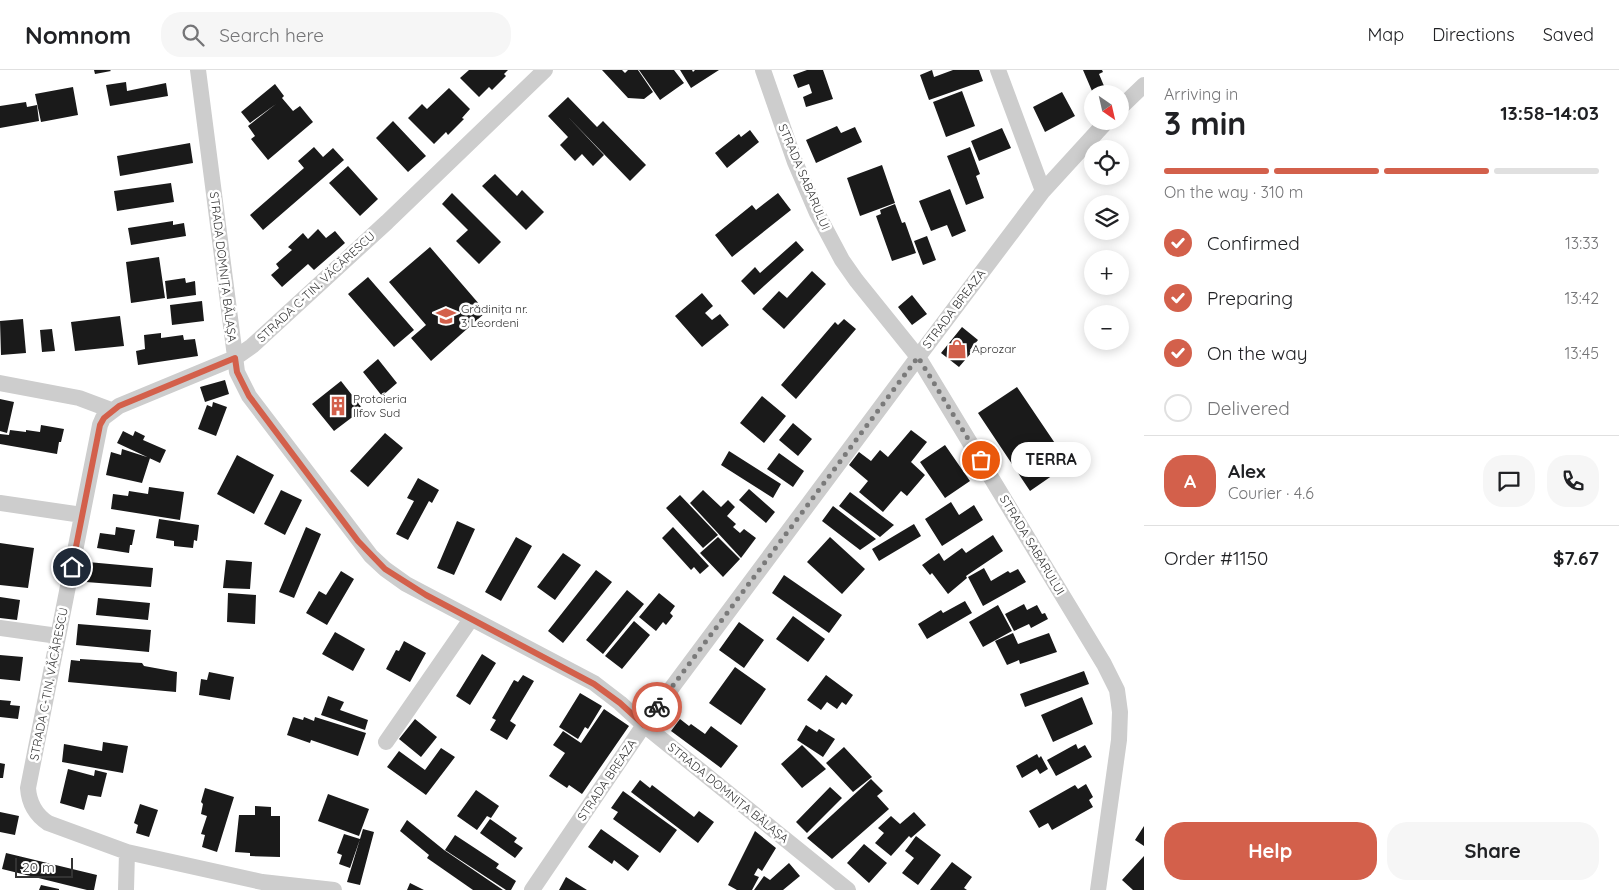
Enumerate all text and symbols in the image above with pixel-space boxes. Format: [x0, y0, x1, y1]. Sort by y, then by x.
search box [161, 12, 511, 57]
text: Nomnom [25, 20, 131, 50]
icon: search [179, 21, 207, 49]
text: Search here [219, 23, 324, 47]
text: Map [1367, 23, 1404, 46]
text: Directions [1432, 23, 1515, 46]
text: Saved [1543, 23, 1594, 46]
text: Arriving in [1164, 84, 1238, 104]
north arrow [1084, 85, 1129, 130]
map controls [1084, 85, 1129, 350]
text: 13:58–14:03 [1500, 101, 1599, 125]
text: 3 min [1164, 103, 1246, 143]
street label: STRADA SABARULUI [775, 122, 834, 232]
button: locate [1084, 140, 1129, 185]
text: On the way · 310 m [1164, 182, 1303, 202]
street label: STRADA DOMNIȚA BĂLAȘA [207, 191, 240, 343]
button: layers [1084, 195, 1129, 240]
street label: STRADA C-TIN. VĂCĂRESCU [254, 228, 378, 345]
icon: check [1164, 229, 1192, 257]
text: Confirmed [1207, 231, 1300, 255]
text: 13:33 [1565, 233, 1599, 253]
button: + [1084, 250, 1129, 295]
street label: STRADA BREAZA [919, 266, 988, 351]
icon: check [1164, 284, 1192, 312]
text: Preparing [1207, 286, 1293, 310]
text: 13:42 [1564, 288, 1599, 308]
place label: Grădinița nr. 3 Leordeni [461, 301, 528, 330]
school or university icon: Grădinița nr. 3 Leordeni [435, 305, 457, 327]
button: − [1084, 305, 1129, 350]
shop icon: Aprozar [946, 338, 968, 360]
icon: check [1164, 339, 1192, 367]
place label: Aprozar [972, 341, 1017, 356]
text: On the way [1207, 341, 1308, 365]
text: 13:45 [1564, 343, 1599, 363]
place label: Protoieria Ilfov Sud [353, 391, 407, 420]
building icon: Protoieria Ilfov Sud [327, 395, 349, 417]
text: Delivered [1207, 396, 1290, 420]
pin [960, 439, 1002, 481]
callout: TERRA [1011, 442, 1091, 478]
icon: bag [967, 446, 995, 474]
text: TERRA [1025, 449, 1077, 469]
button: chat [1483, 455, 1535, 507]
button: phone [1547, 455, 1599, 507]
text: Alex [1228, 459, 1266, 483]
text: A [1184, 469, 1196, 493]
text: Courier · 4.6 [1228, 483, 1314, 503]
street label: STRADA SABARULUI [997, 492, 1068, 597]
pin [51, 546, 93, 588]
text: Order #1150 [1164, 546, 1268, 570]
text: $7.67 [1553, 546, 1599, 570]
icon: home [58, 553, 86, 581]
street label: STRADA C-TIN. VĂCĂRESCU [26, 606, 71, 762]
courier [632, 682, 682, 732]
icon: bike [643, 693, 671, 721]
street label: STRADA BREAZA [574, 736, 640, 823]
street label: STRADA DOMNIȚA BĂLAȘA [665, 739, 792, 846]
button: Help [1164, 822, 1377, 880]
button: Share [1387, 822, 1599, 880]
scale bar [15, 855, 72, 878]
text: 20 m [22, 858, 55, 876]

